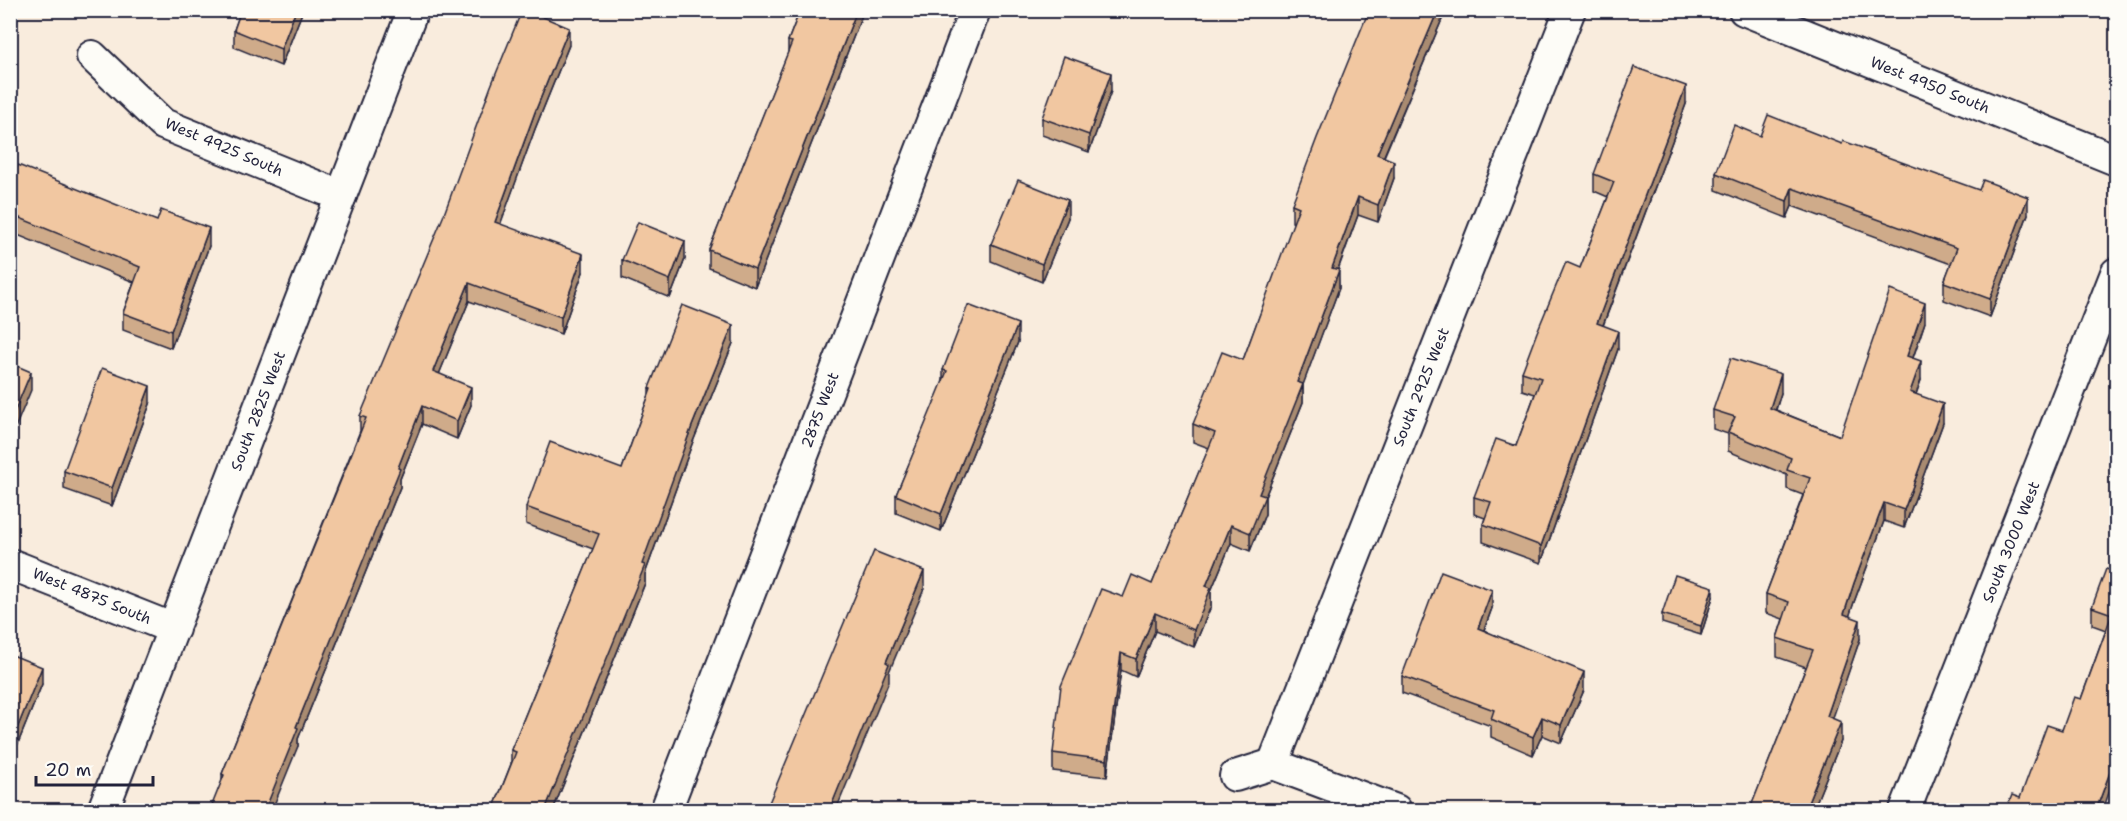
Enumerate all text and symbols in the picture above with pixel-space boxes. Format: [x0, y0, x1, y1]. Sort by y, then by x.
street label: West 4950 South [1867, 52, 1993, 118]
street label: West 4925 South [162, 113, 286, 181]
street label: South 2925 West [1388, 325, 1454, 449]
street label: South 2825 West [226, 348, 290, 474]
street label: 2875 West [796, 369, 844, 451]
street label: South 3000 West [1978, 478, 2044, 606]
street label: West 4875 South [30, 563, 154, 629]
scale bar [36, 749, 153, 787]
text: 20 m [45, 758, 91, 782]

